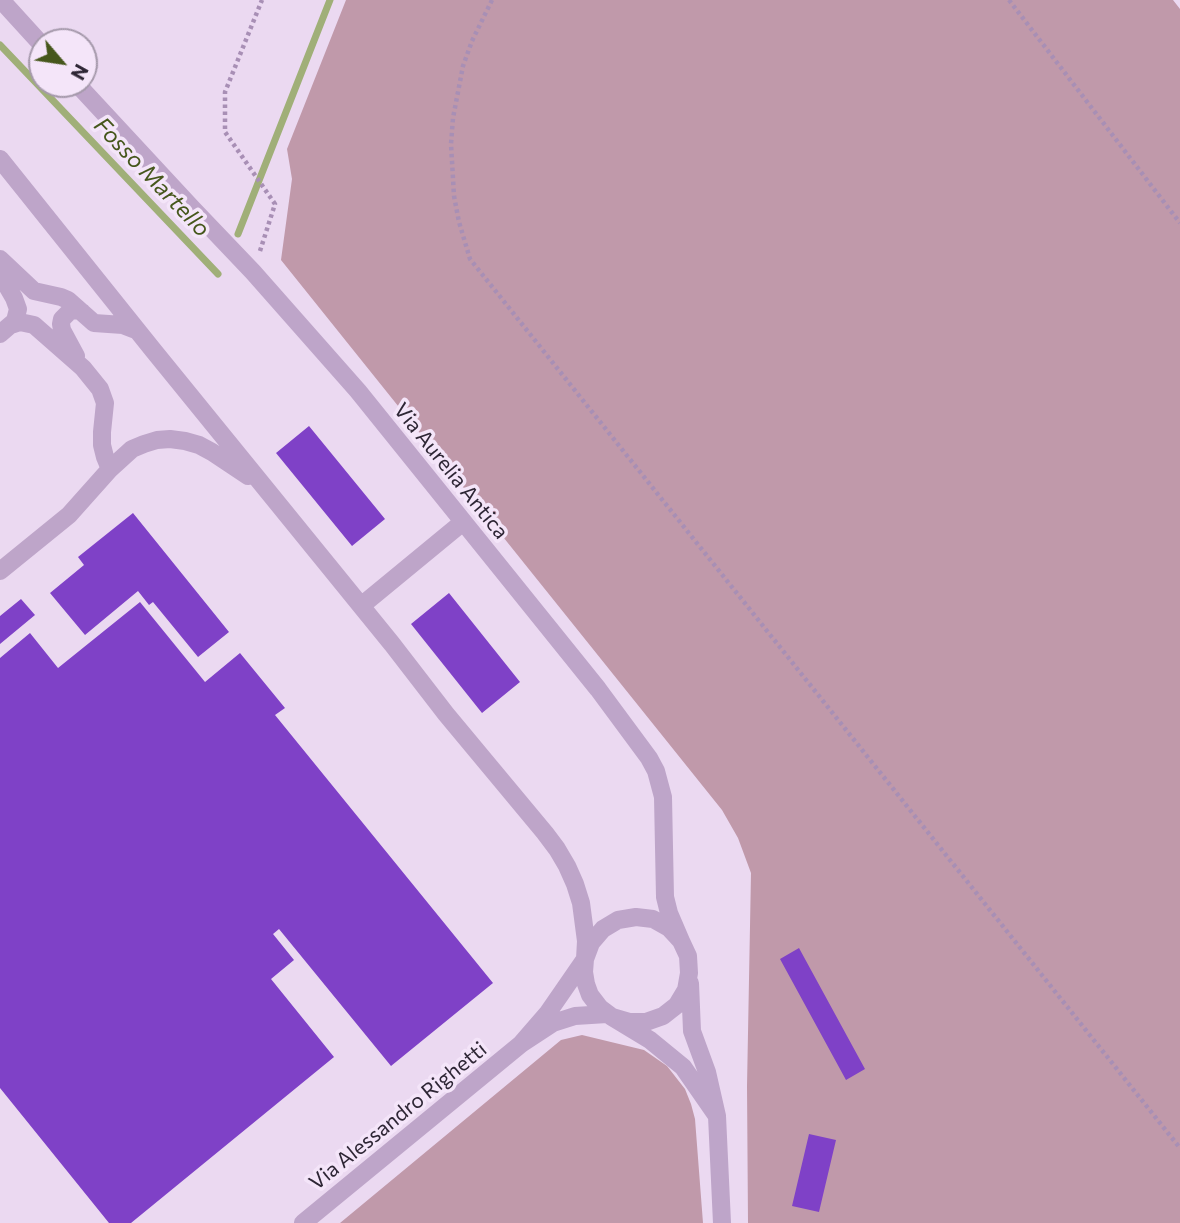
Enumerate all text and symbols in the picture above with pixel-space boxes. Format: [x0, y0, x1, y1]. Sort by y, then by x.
north arrow [28, 28, 98, 98]
text: N [67, 61, 94, 84]
water label: Fosso Martello [88, 112, 216, 242]
street label: Via Aurelia Antica [388, 398, 514, 544]
street label: Via Alessandro Righetti [304, 1037, 492, 1195]

